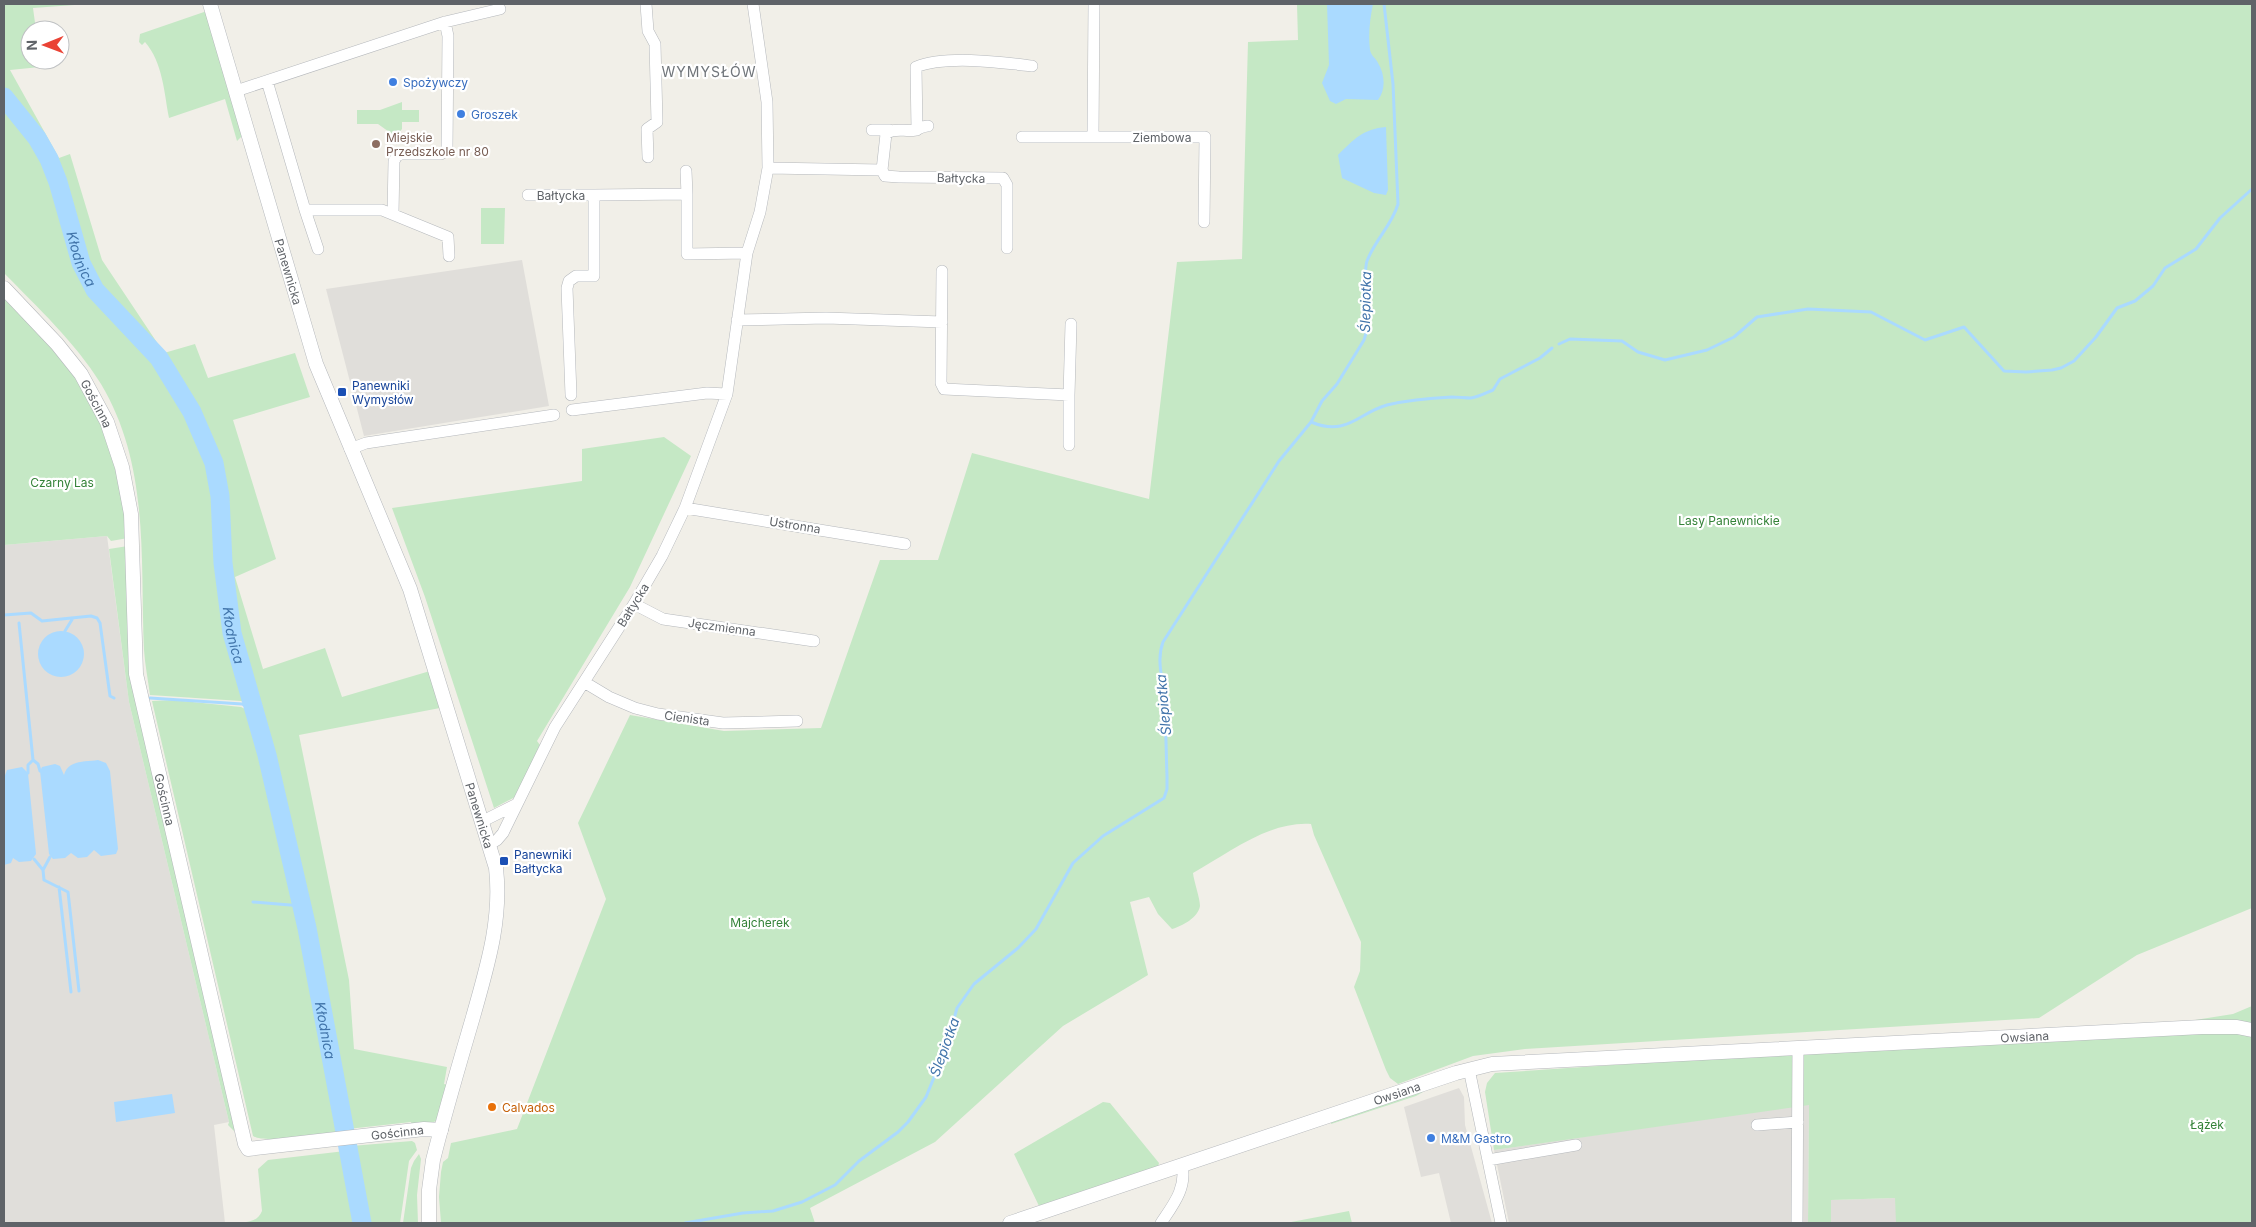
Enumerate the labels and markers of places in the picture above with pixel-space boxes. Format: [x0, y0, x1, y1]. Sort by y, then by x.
place label: Spożywczy [403, 75, 468, 90]
marker: Spożywczy [387, 76, 399, 88]
place label: Groszek [471, 107, 518, 122]
marker: Groszek [455, 108, 467, 120]
place label: Miejskie Przedszkole nr 80 [386, 130, 489, 159]
marker: Miejskie Przedszkole nr 80 [370, 138, 382, 150]
place label: Panewniki Wymysłów [352, 378, 414, 407]
marker: Panewniki Wymysłów [336, 386, 348, 398]
place label: Panewniki Bałtycka [514, 847, 572, 876]
marker: Panewniki Bałtycka [498, 855, 510, 867]
place label: Calvados [502, 1100, 555, 1115]
marker: Calvados [486, 1101, 498, 1113]
place label: M&M Gastro [1441, 1131, 1511, 1146]
marker: M&M Gastro [1425, 1132, 1437, 1144]

